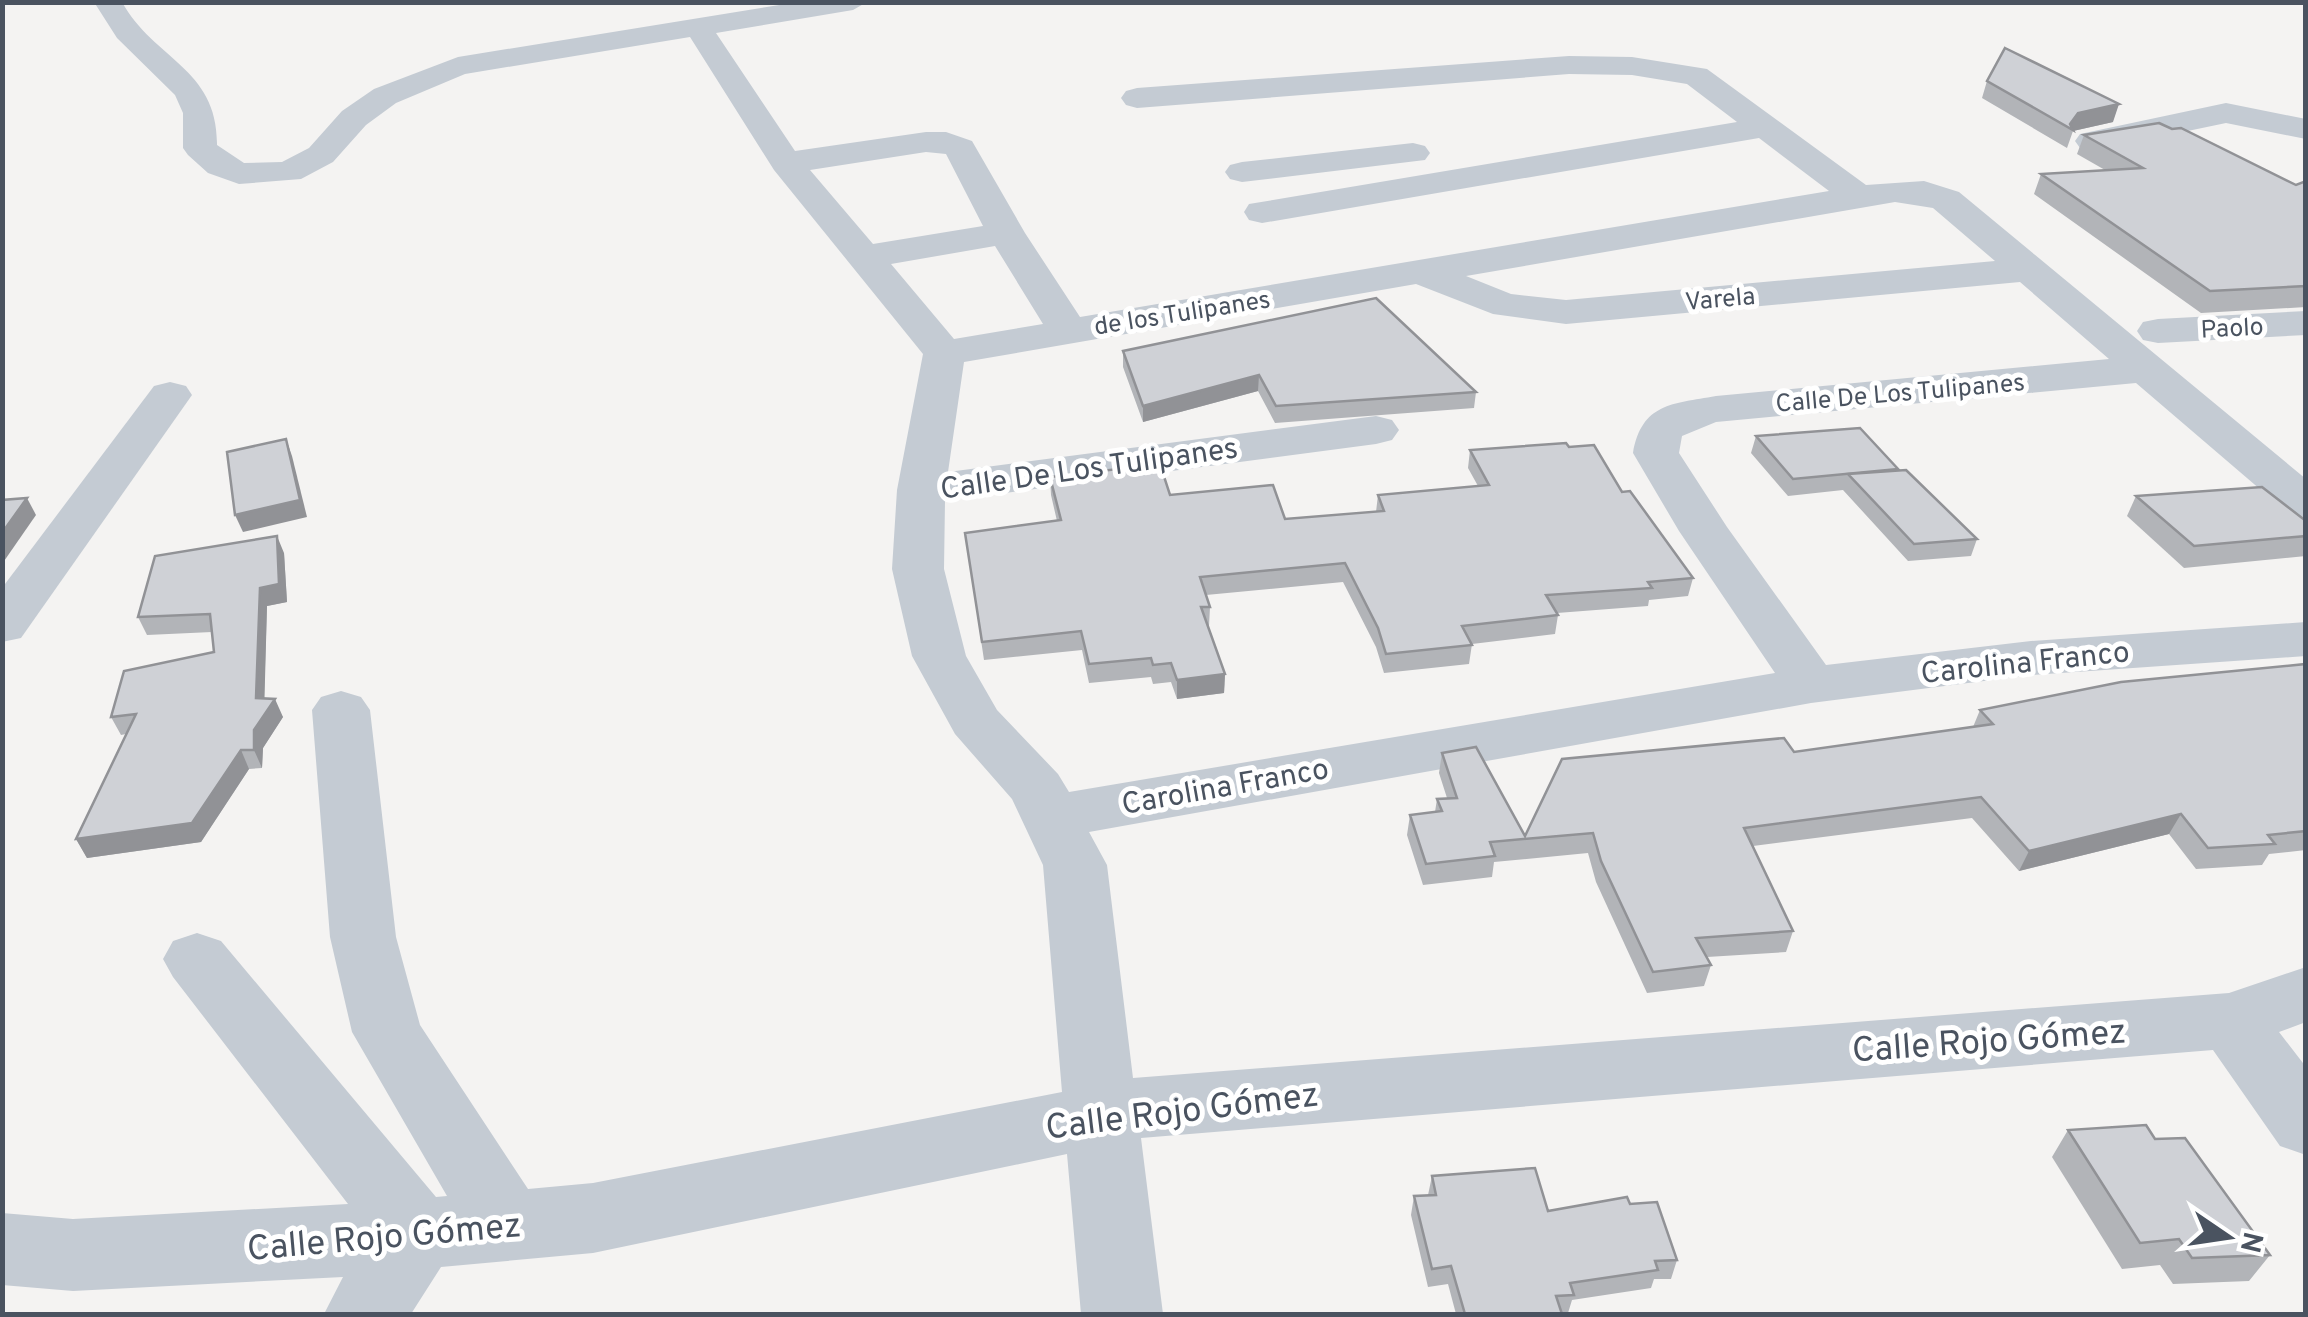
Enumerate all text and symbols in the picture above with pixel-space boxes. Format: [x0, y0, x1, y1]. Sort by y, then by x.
street label: Varela [1684, 282, 1757, 320]
street label: de los Tulipanes [1092, 285, 1273, 345]
street label: Paolo [2200, 312, 2265, 348]
street label: Calle De Los Tulipanes [1774, 368, 2026, 422]
street label: Calle De Los Tulipanes [938, 431, 1240, 510]
street label: Carolina Franco [1919, 635, 2132, 694]
street label: Carolina Franco [1119, 752, 1332, 825]
street label: Calle Rojo Gómez [1851, 1011, 2128, 1075]
street label: Calle Rojo Gómez [1043, 1074, 1322, 1152]
north arrow [2178, 1187, 2278, 1287]
street label: Calle Rojo Gómez [245, 1205, 523, 1273]
text: N [2230, 1228, 2269, 1256]

